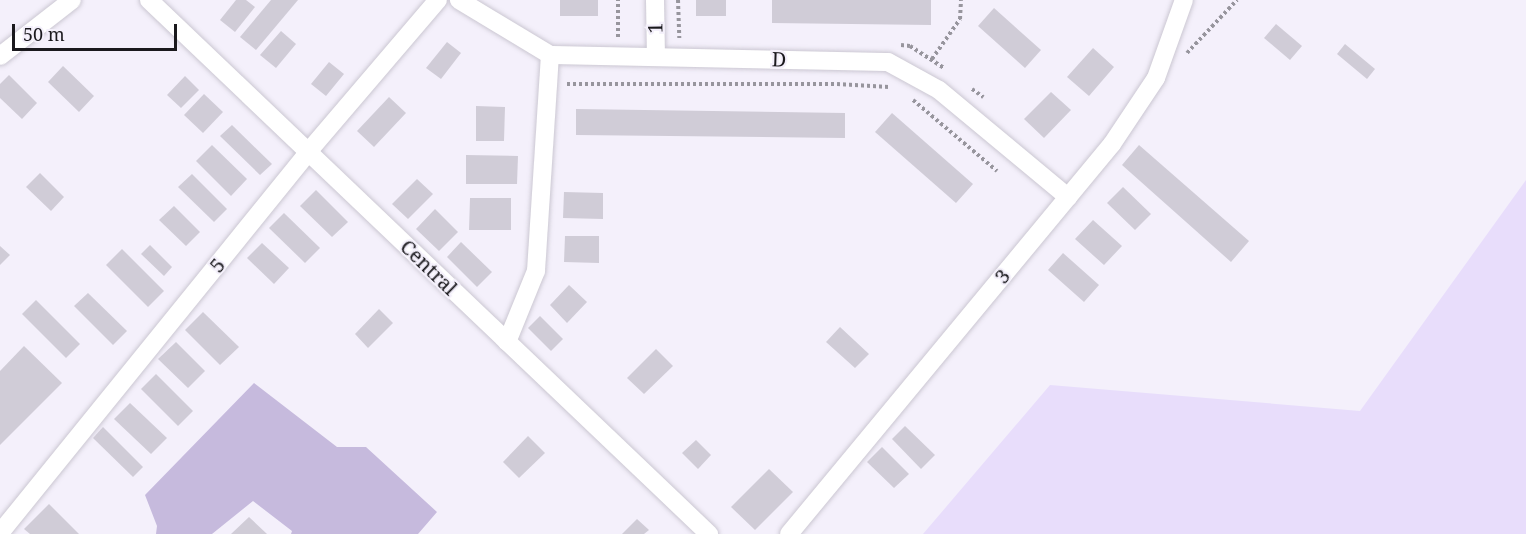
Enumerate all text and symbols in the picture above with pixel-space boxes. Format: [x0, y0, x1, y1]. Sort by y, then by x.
scale bar [15, 12, 180, 50]
text: 50 m [23, 22, 65, 46]
street label: 1 [643, 22, 667, 34]
street label: D [771, 47, 787, 71]
street label: Central [396, 234, 462, 300]
street label: 5 [204, 253, 230, 277]
street label: 3 [989, 264, 1015, 288]

